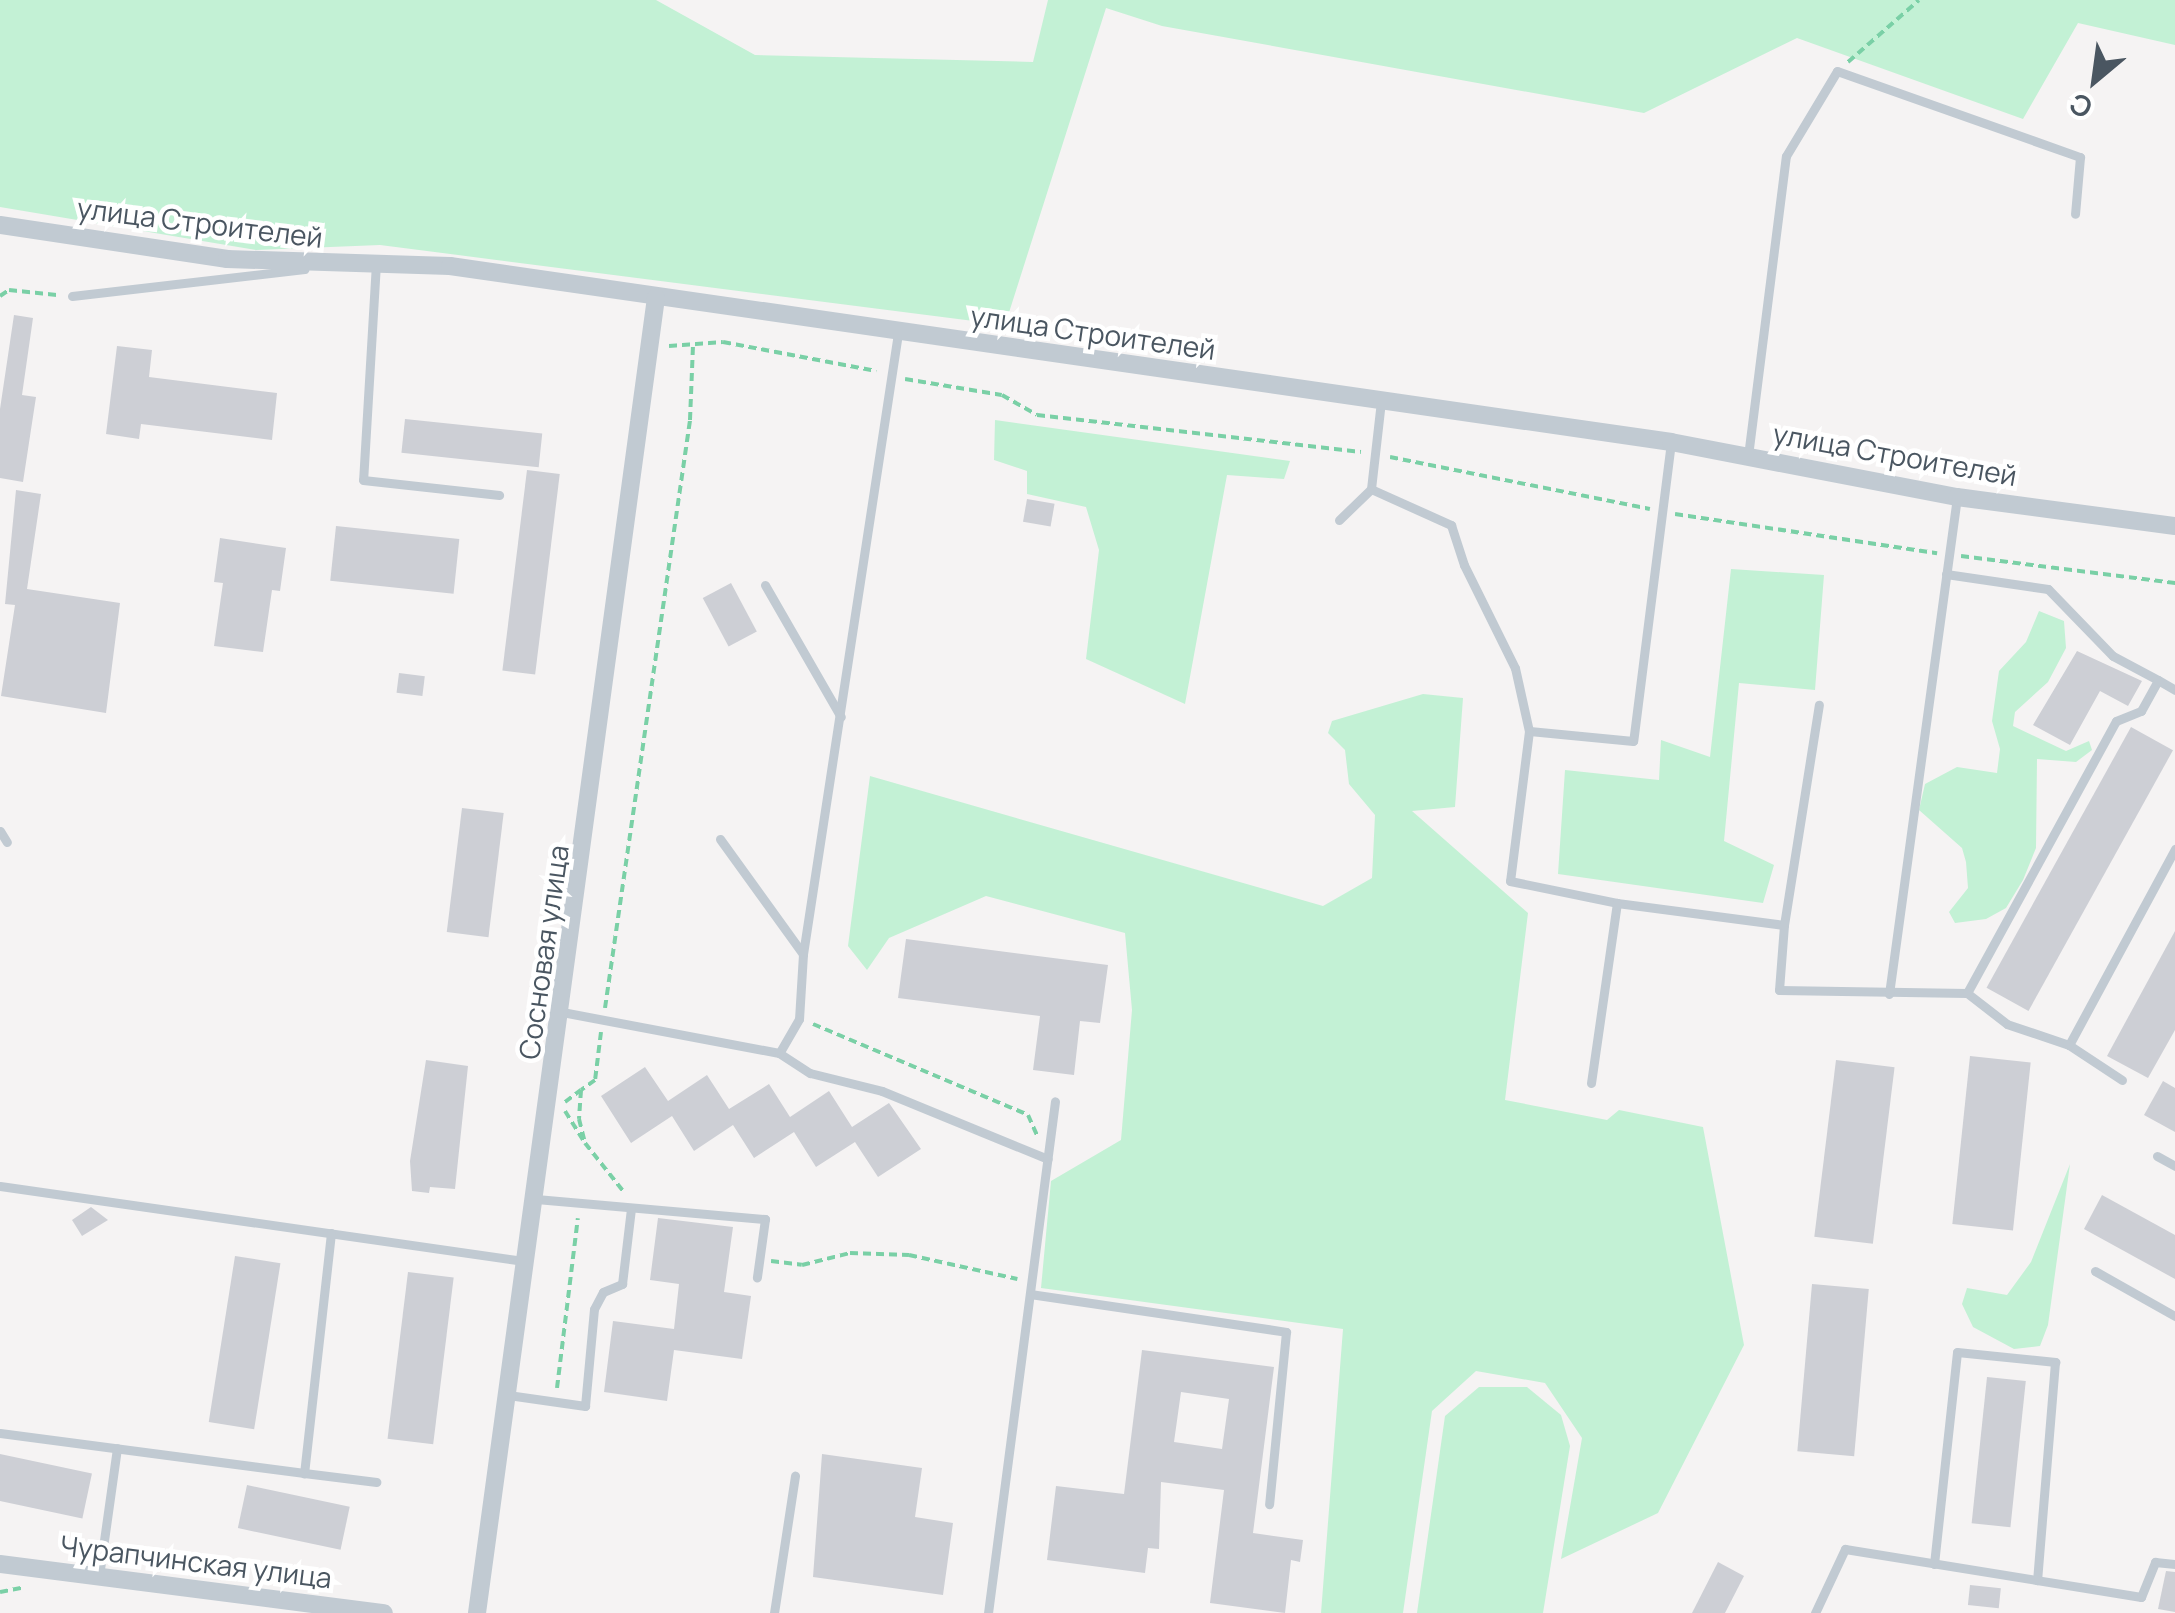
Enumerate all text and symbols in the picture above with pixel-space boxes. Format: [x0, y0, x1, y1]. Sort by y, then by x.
north arrow [2045, 30, 2145, 130]
text: С [2062, 85, 2099, 128]
street label: улица Строителей [75, 190, 325, 254]
street label: улица Строителей [968, 298, 1218, 366]
street label: улица Строителей [1770, 416, 2020, 492]
street label: Сосновая улица [511, 843, 575, 1061]
street label: Чурапчинская улица [58, 1528, 334, 1594]

